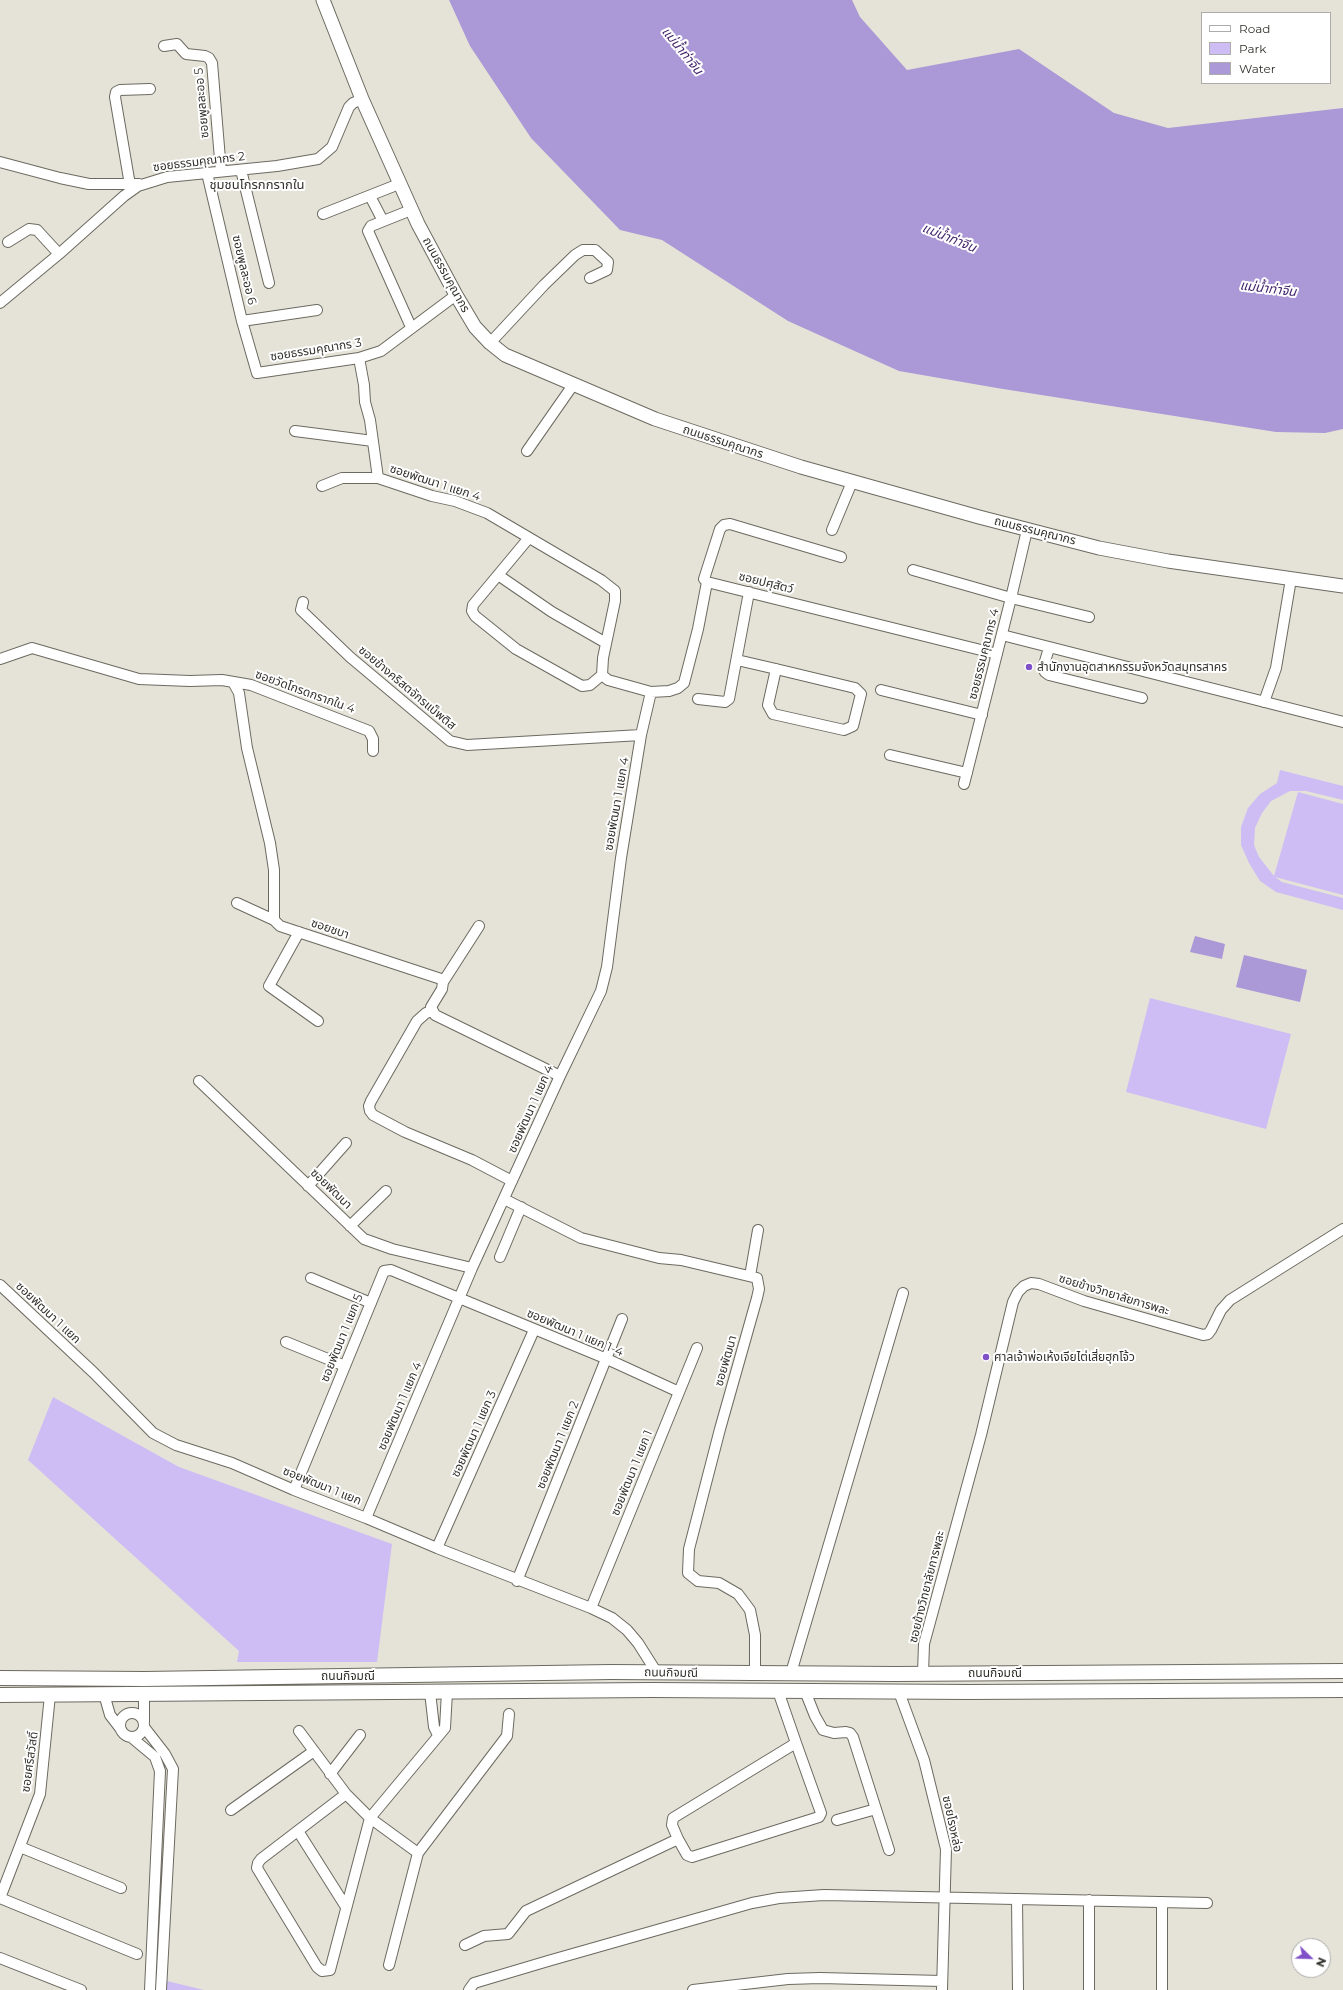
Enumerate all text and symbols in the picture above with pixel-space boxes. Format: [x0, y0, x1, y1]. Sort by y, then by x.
legend [1201, 12, 1331, 84]
text: Road [1239, 21, 1270, 36]
water label: แม่น้ำท่าจีน [658, 24, 706, 78]
text: Park [1239, 41, 1266, 56]
text: Water [1239, 61, 1275, 76]
street label: ซอยพูลละออ 5 [192, 67, 212, 139]
street label: ซอยธรรมคุณากร 2 [152, 149, 246, 175]
district label: ชุมชนโกรกกรากใน [209, 177, 305, 193]
water label: แม่น้ำท่าจีน [920, 220, 978, 256]
street label: ซอยพูลละออ 6 [229, 234, 259, 306]
street label: ถนนธรรมคุณากร [419, 235, 473, 315]
water label: แม่น้ำท่าจีน [1239, 278, 1297, 300]
street label: ซอยธรรมคุณากร 3 [269, 336, 363, 364]
street label: ถนนธรรมคุณากร [681, 422, 765, 462]
street label: ซอยพัฒนา 1 แยก 4 [388, 462, 482, 504]
street label: ถนนธรรมคุณากร [993, 514, 1077, 548]
street label: ซอยปศุสัตว์ [737, 569, 795, 597]
street label: ซอยธรรมคุณากร 4 [966, 607, 1002, 701]
street label: ซอยข้างคริสตจักรแบ็พติส [355, 643, 459, 733]
place label: สำนักงานอุตสาหกรรมจังหวัดสมุทรสาคร [1037, 660, 1227, 674]
marker: สำนักงานอุตสาหกรรมจังหวัดสมุทรสาคร [1024, 662, 1034, 672]
street label: ซอยวัดโกรดกรากใน 4 [253, 667, 357, 717]
street label: ซอยพัฒนา 1 แยก 4 [602, 756, 632, 852]
street label: ซอยชบา [309, 916, 351, 942]
street label: ซอยพัฒนา 1 แยก 4 [505, 1063, 557, 1155]
street label: ซอยพัฒนา [307, 1166, 355, 1212]
street label: ซอยข้างวิทยาลัยการพละ [1057, 1271, 1171, 1319]
street label: ซอยพัฒนา 1 แยก [13, 1279, 83, 1347]
street label: ซอยพัฒนา 1 แยก 5 [318, 1292, 366, 1384]
street label: ซอยพัฒนา 1 แยก 1-4 [525, 1306, 625, 1360]
street label: ซอยพัฒนา [712, 1334, 740, 1388]
place label: ศาลเจ้าพ่อเห้งเจียไต่เสี่ยฮุกโจ้ว [994, 1350, 1135, 1364]
marker: ศาลเจ้าพ่อเห้งเจียไต่เสี่ยฮุกโจ้ว [981, 1352, 991, 1362]
street label: ซอยพัฒนา 1 แยก 4 [375, 1360, 425, 1452]
street label: ซอยพัฒนา 1 แยก 3 [448, 1388, 500, 1480]
street label: ซอยพัฒนา 1 แยก 2 [534, 1399, 582, 1491]
street label: ซอยพัฒนา 1 แยก 1 [608, 1428, 656, 1518]
street label: ซอยพัฒนา 1 แยก [281, 1464, 363, 1508]
street label: ซอยข้างวิทยาลัยการพละ [906, 1529, 948, 1645]
street label: ถนนกิจมณี [644, 1665, 698, 1681]
street label: ถนนกิจมณี [968, 1666, 1022, 1680]
street label: ถนนกิจมณี [321, 1669, 375, 1683]
street label: ซอยศรีสวัสดิ์ [19, 1731, 41, 1793]
street label: ซอยโรงหล่อ [939, 1794, 965, 1854]
north arrow [1291, 1938, 1331, 1978]
text: N [1313, 1955, 1329, 1969]

